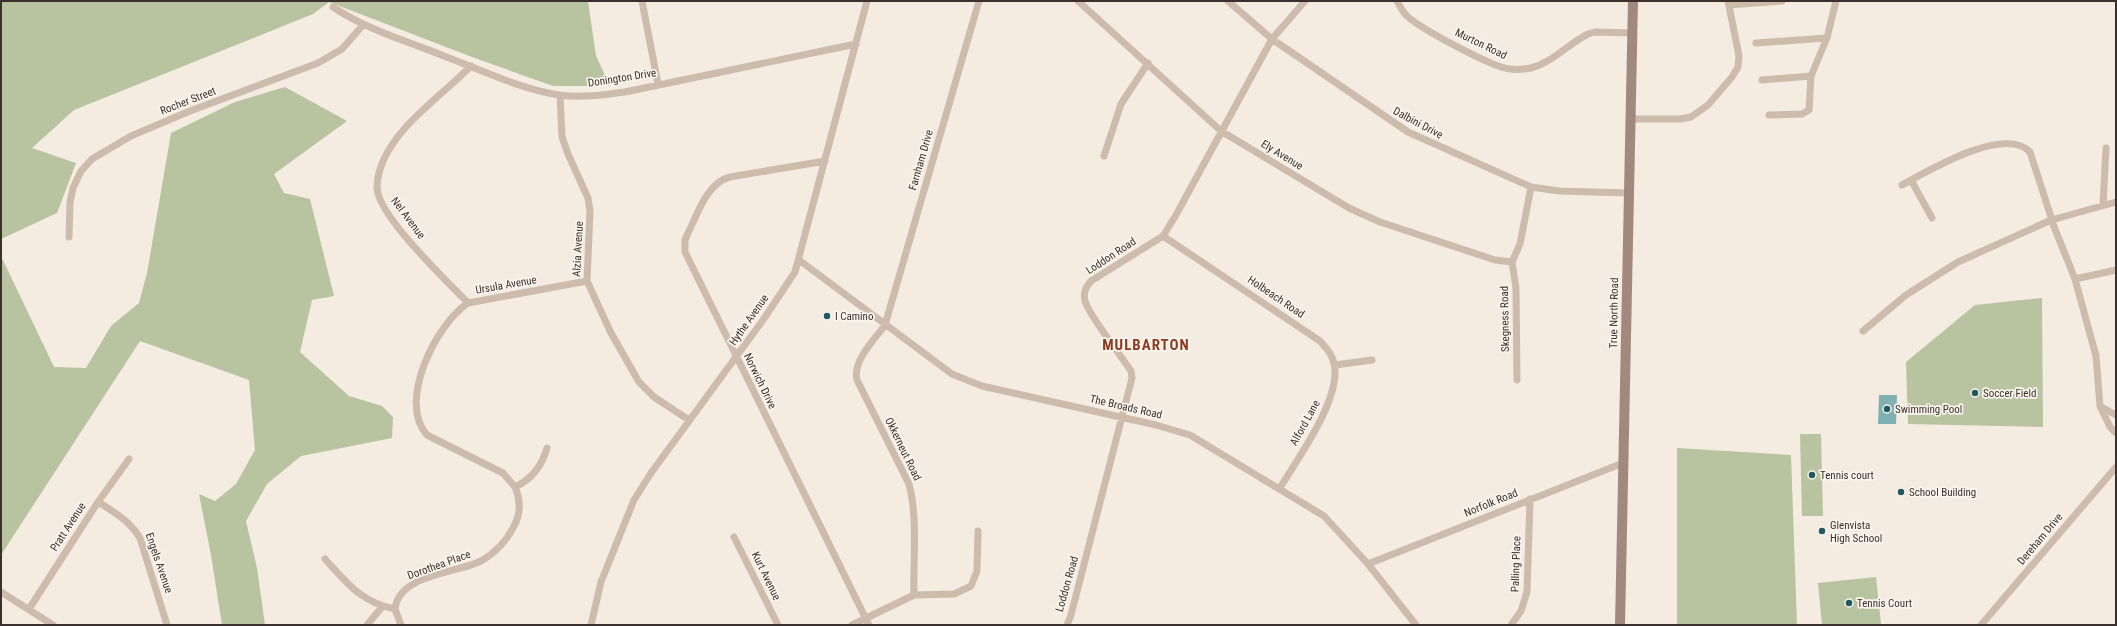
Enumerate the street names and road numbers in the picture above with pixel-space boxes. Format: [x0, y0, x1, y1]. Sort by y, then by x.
street label: Murton Road [1453, 26, 1509, 62]
street label: Donington Drive [587, 66, 657, 90]
street label: Rocher Street [158, 84, 218, 118]
street label: Dalbini Drive [1391, 105, 1445, 141]
street label: Farnham Drive [906, 128, 936, 192]
street label: Ely Avenue [1259, 137, 1305, 173]
street label: Nel Avenue [388, 195, 428, 241]
street label: Alzia Avenue [570, 221, 586, 277]
street label: Loddon Road [1083, 235, 1139, 277]
street label: Ursula Avenue [474, 273, 538, 297]
street label: Holbeach Road [1245, 273, 1307, 321]
street label: True North Road [1607, 277, 1621, 349]
street label: Skegness Road [1498, 286, 1512, 352]
street label: Hythe Avenue [727, 292, 771, 348]
street label: Norwich Drive [741, 351, 779, 411]
street label: The Broads Road [1089, 392, 1163, 422]
street label: Alford Lane [1287, 398, 1323, 448]
street label: Okkerneut Road [882, 415, 924, 483]
street label: Norfolk Road [1462, 486, 1520, 520]
street label: Pratt Avenue [48, 500, 88, 554]
street label: Dereham Drive [2015, 511, 2065, 567]
street label: Engels Avenue [143, 531, 175, 595]
street label: Palling Place [1509, 536, 1523, 592]
street label: Dorothea Place [406, 548, 472, 582]
street label: Kurt Avenue [749, 550, 783, 602]
street label: Loddon Road [1053, 555, 1081, 613]

